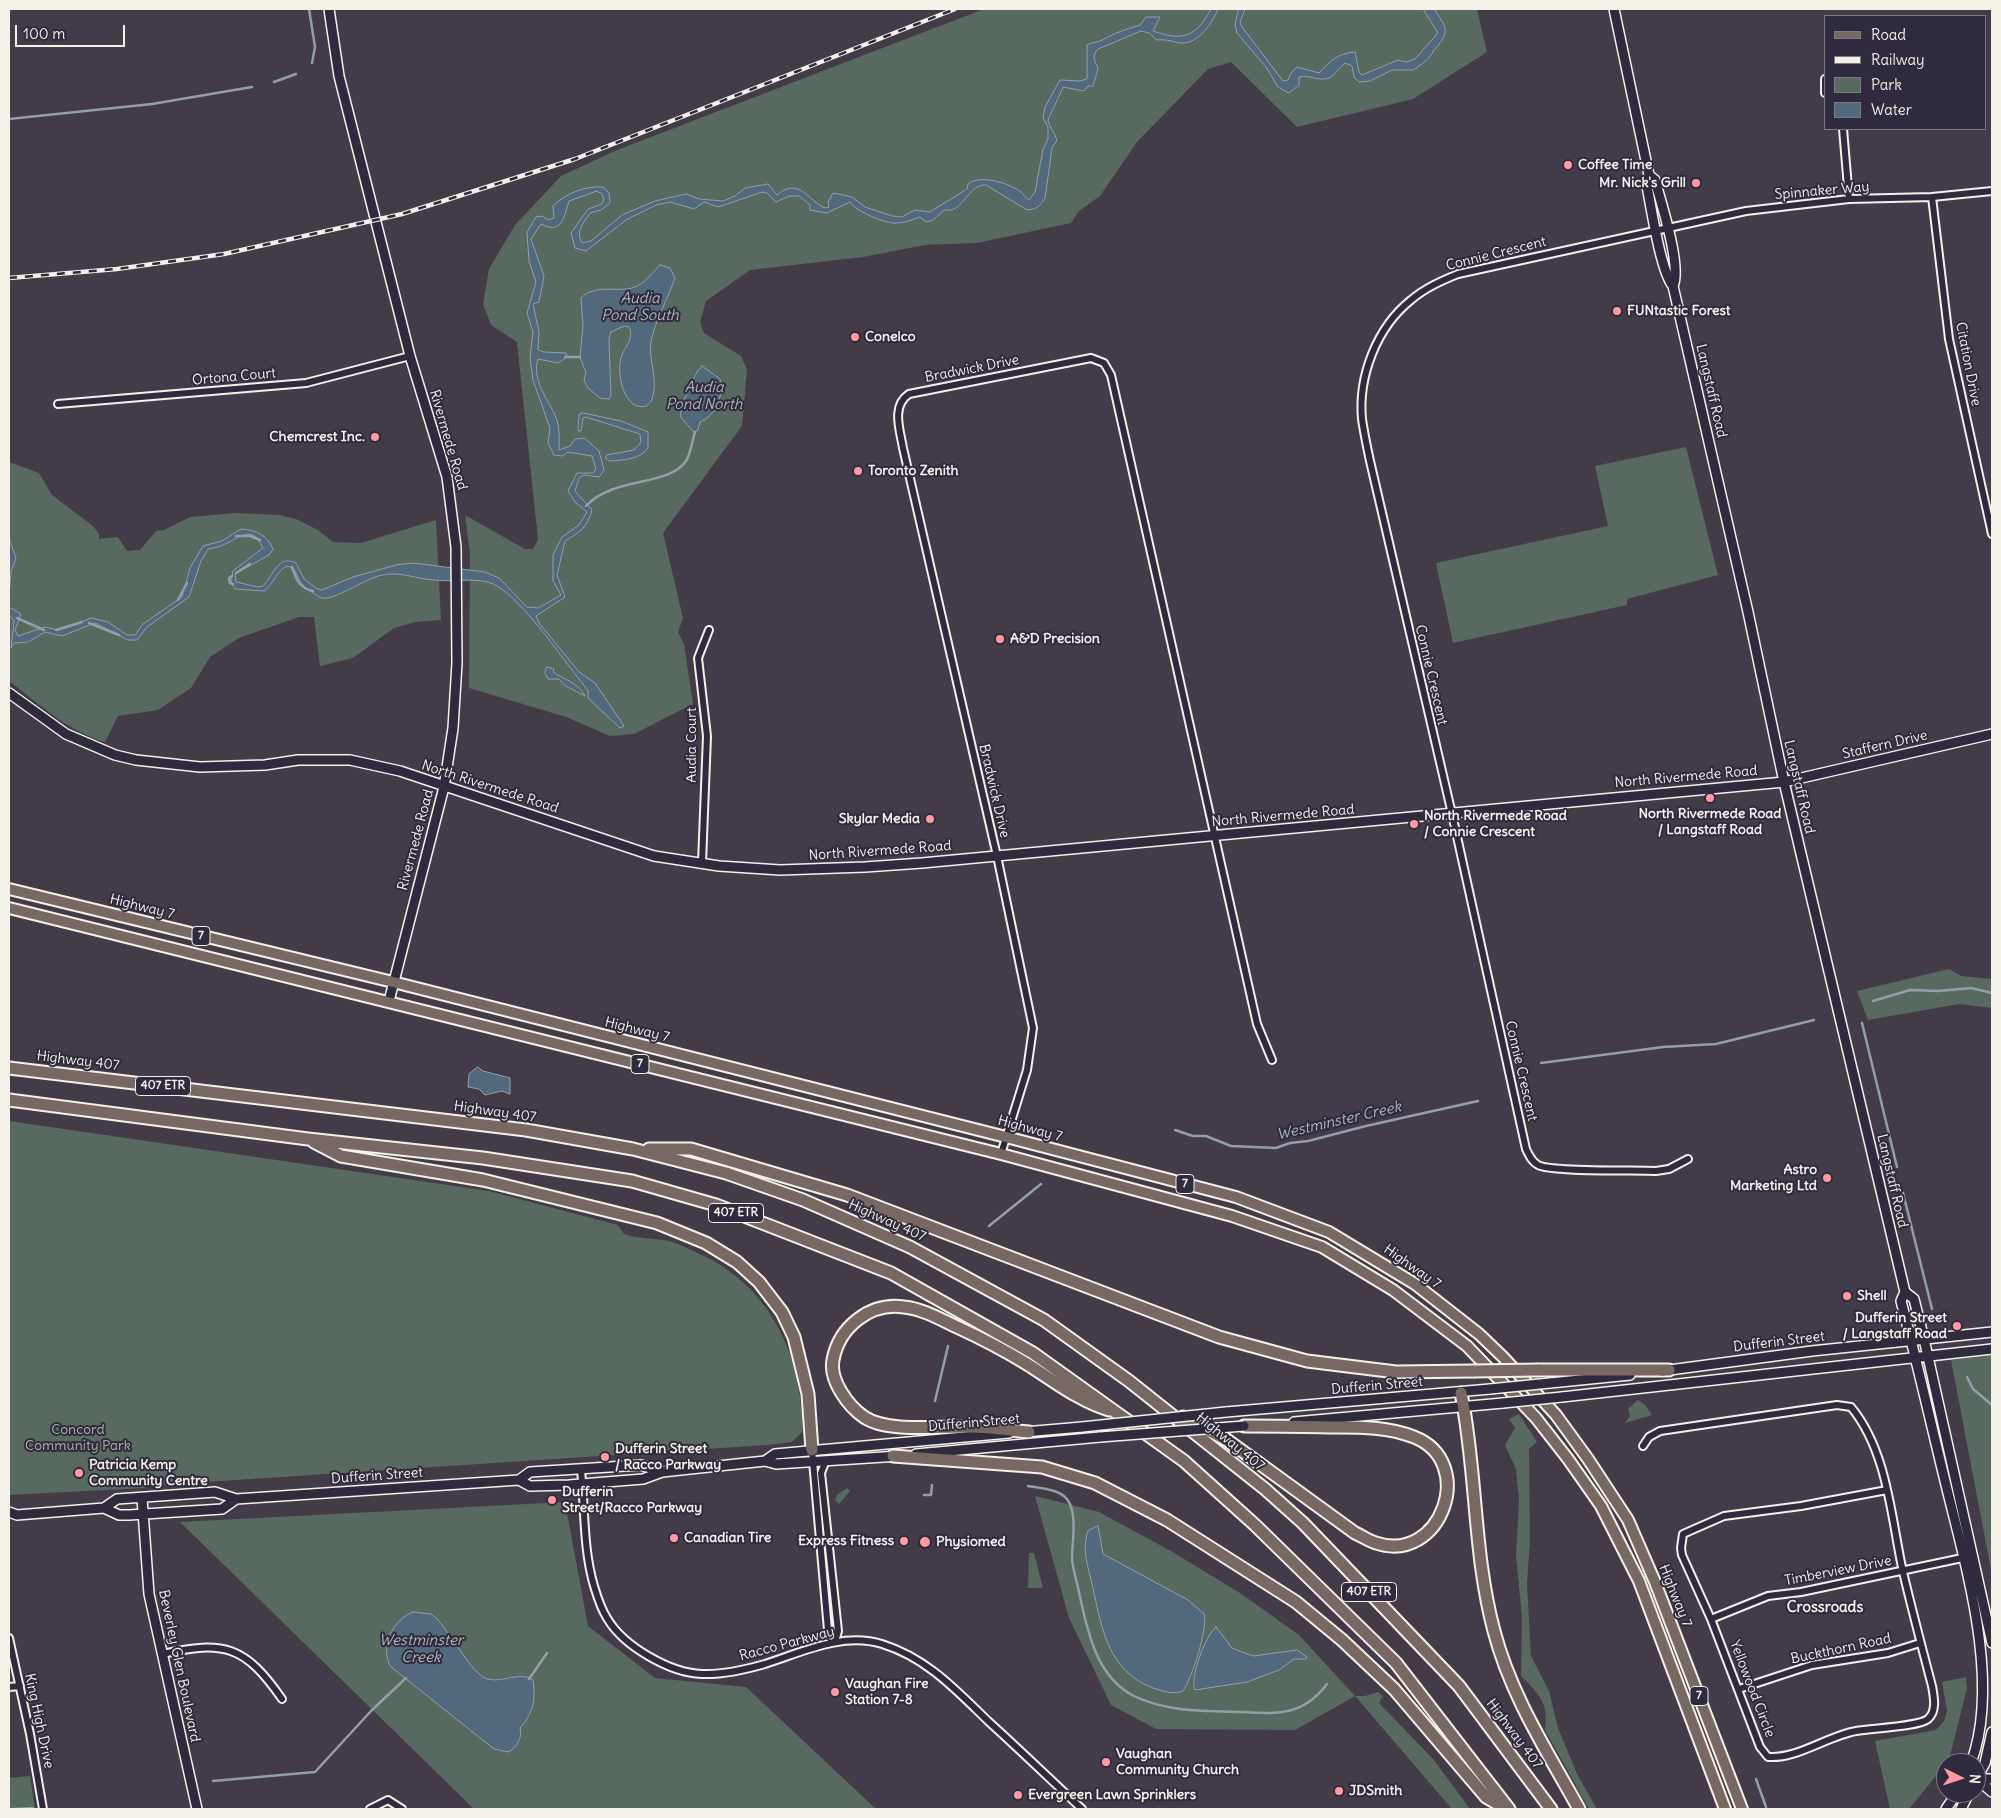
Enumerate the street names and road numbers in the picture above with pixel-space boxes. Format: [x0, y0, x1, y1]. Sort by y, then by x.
street label: Spinnaker Way [1774, 178, 1870, 204]
street label: Connie Crescent [1444, 233, 1548, 275]
street label: Citation Drive [1952, 321, 1984, 407]
street label: Langstaff Road [1692, 342, 1730, 440]
street label: Bradwick Drive [923, 352, 1021, 386]
street label: Ortona Court [191, 365, 277, 389]
street label: Rivermede Road [426, 388, 470, 492]
street label: Connie Crescent [1411, 623, 1451, 727]
street label: Audia Court [684, 707, 700, 783]
street label: Staffern Drive [1841, 727, 1929, 763]
street label: Langstaff Road [1780, 738, 1818, 836]
street label: Bradwick Drive [975, 742, 1013, 840]
street label: North Rivermede Road [419, 757, 561, 817]
street label: North Rivermede Road [1614, 762, 1758, 792]
street label: Rivermede Road [394, 788, 438, 892]
street label: North Rivermede Road [1211, 801, 1355, 831]
street label: North Rivermede Road [808, 838, 952, 864]
street label: Highway 7 [108, 891, 176, 923]
road number: 7 [192, 926, 210, 946]
street label: Highway 7 [603, 1014, 671, 1046]
street label: Connie Crescent [1501, 1019, 1541, 1123]
street label: Highway 407 [36, 1048, 120, 1074]
road number: 7 [631, 1054, 649, 1074]
road number: 407 ETR [136, 1076, 190, 1096]
street label: Highway 407 [453, 1098, 537, 1126]
street label: Highway 7 [996, 1112, 1064, 1146]
street label: Langstaff Road [1873, 1132, 1911, 1230]
road number: 7 [1176, 1174, 1194, 1194]
street label: Highway 407 [846, 1196, 928, 1246]
road number: 407 ETR [708, 1204, 764, 1222]
street label: Highway 7 [1380, 1241, 1444, 1293]
street label: Dufferin Street [1732, 1328, 1826, 1356]
street label: Dufferin Street [1330, 1374, 1424, 1398]
street label: Highway 407 [1192, 1409, 1268, 1475]
street label: Dufferin Street [927, 1411, 1021, 1435]
street label: Dufferin Street [330, 1464, 424, 1488]
street label: Timberview Drive [1783, 1552, 1893, 1590]
street label: Highway 7 [1655, 1562, 1695, 1630]
road number: 407 ETR [1342, 1582, 1396, 1601]
street label: Beverley Glen Boulevard [155, 1588, 203, 1744]
street label: Racco Parkway [738, 1623, 836, 1665]
street label: Buckthorn Road [1789, 1630, 1893, 1668]
street label: Yellowood Circle [1726, 1638, 1778, 1740]
street label: King High Drive [21, 1672, 57, 1770]
road number: 7 [1690, 1686, 1708, 1705]
street label: Highway 407 [1482, 1696, 1546, 1772]

